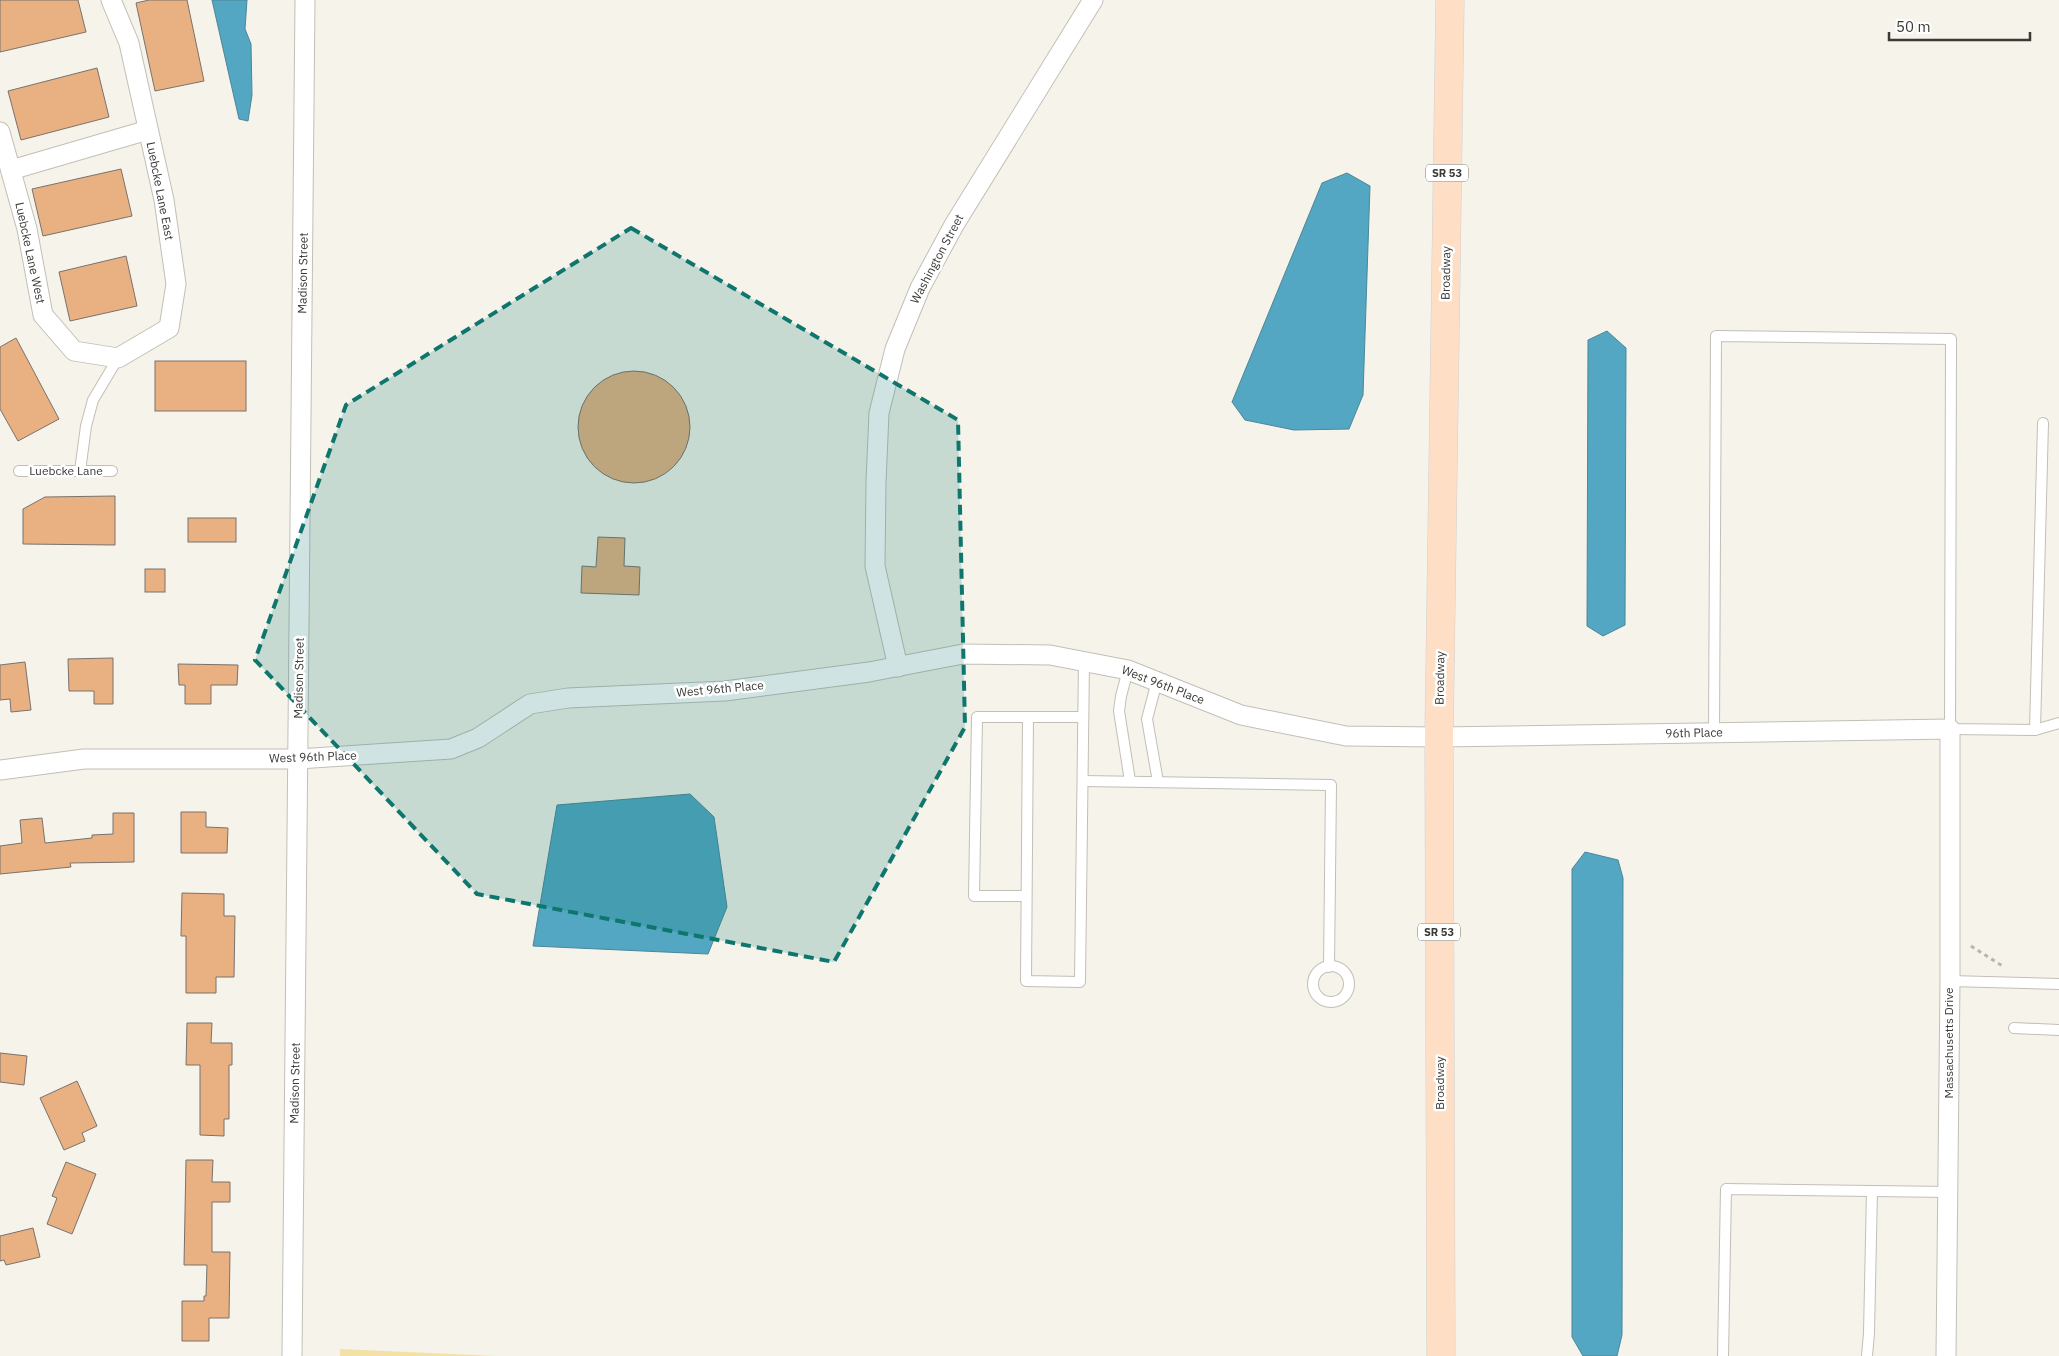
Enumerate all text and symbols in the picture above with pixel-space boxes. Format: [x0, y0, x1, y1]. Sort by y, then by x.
scale bar [1889, 10, 2030, 42]
text: 50 m [1896, 17, 1931, 36]
street label: Luebcke Lane East [144, 140, 177, 241]
road number: SR 53 [1426, 164, 1468, 182]
street label: Luebcke Lane West [12, 201, 49, 305]
street label: Washington Street [907, 211, 966, 306]
street label: Madison Street [294, 232, 311, 314]
street label: Broadway [1438, 246, 1453, 300]
street label: Luebcke Lane [29, 463, 103, 478]
street label: Madison Street [290, 637, 307, 719]
street label: Broadway [1432, 651, 1447, 705]
street label: West 96th Place [1120, 662, 1207, 707]
street label: West 96th Place [676, 677, 765, 700]
street label: 96th Place [1665, 724, 1723, 741]
street label: West 96th Place [269, 747, 357, 766]
road number: SR 53 [1418, 924, 1460, 940]
street label: Massachusetts Drive [1941, 987, 1956, 1099]
street label: Madison Street [286, 1042, 303, 1124]
street label: Broadway [1432, 1056, 1447, 1110]

